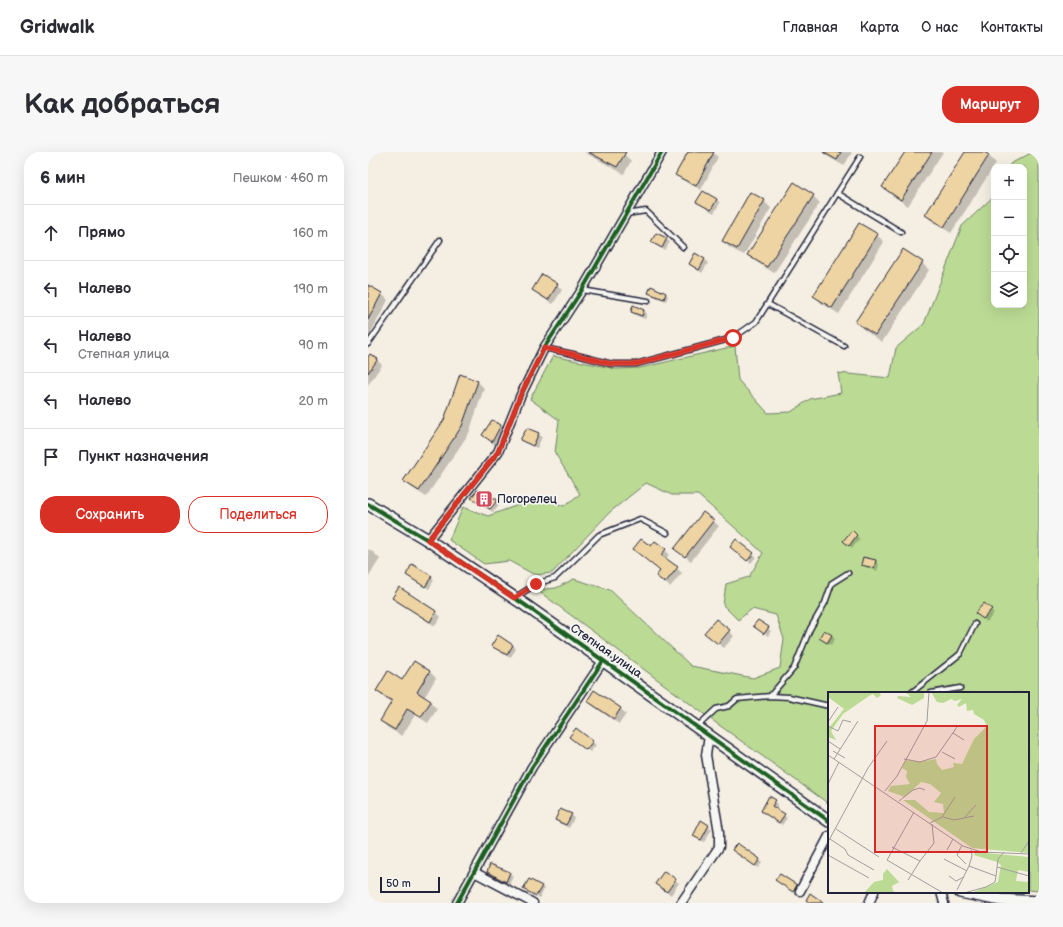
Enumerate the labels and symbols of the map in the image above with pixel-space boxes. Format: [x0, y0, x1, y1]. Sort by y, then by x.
route start [724, 329, 742, 347]
building icon: Погорелец [474, 489, 494, 509]
place label: Погорелец [497, 492, 557, 507]
route end [527, 575, 545, 593]
street label: Степная улица [567, 621, 645, 681]
inset map [828, 692, 1029, 893]
scale bar [380, 875, 440, 894]

